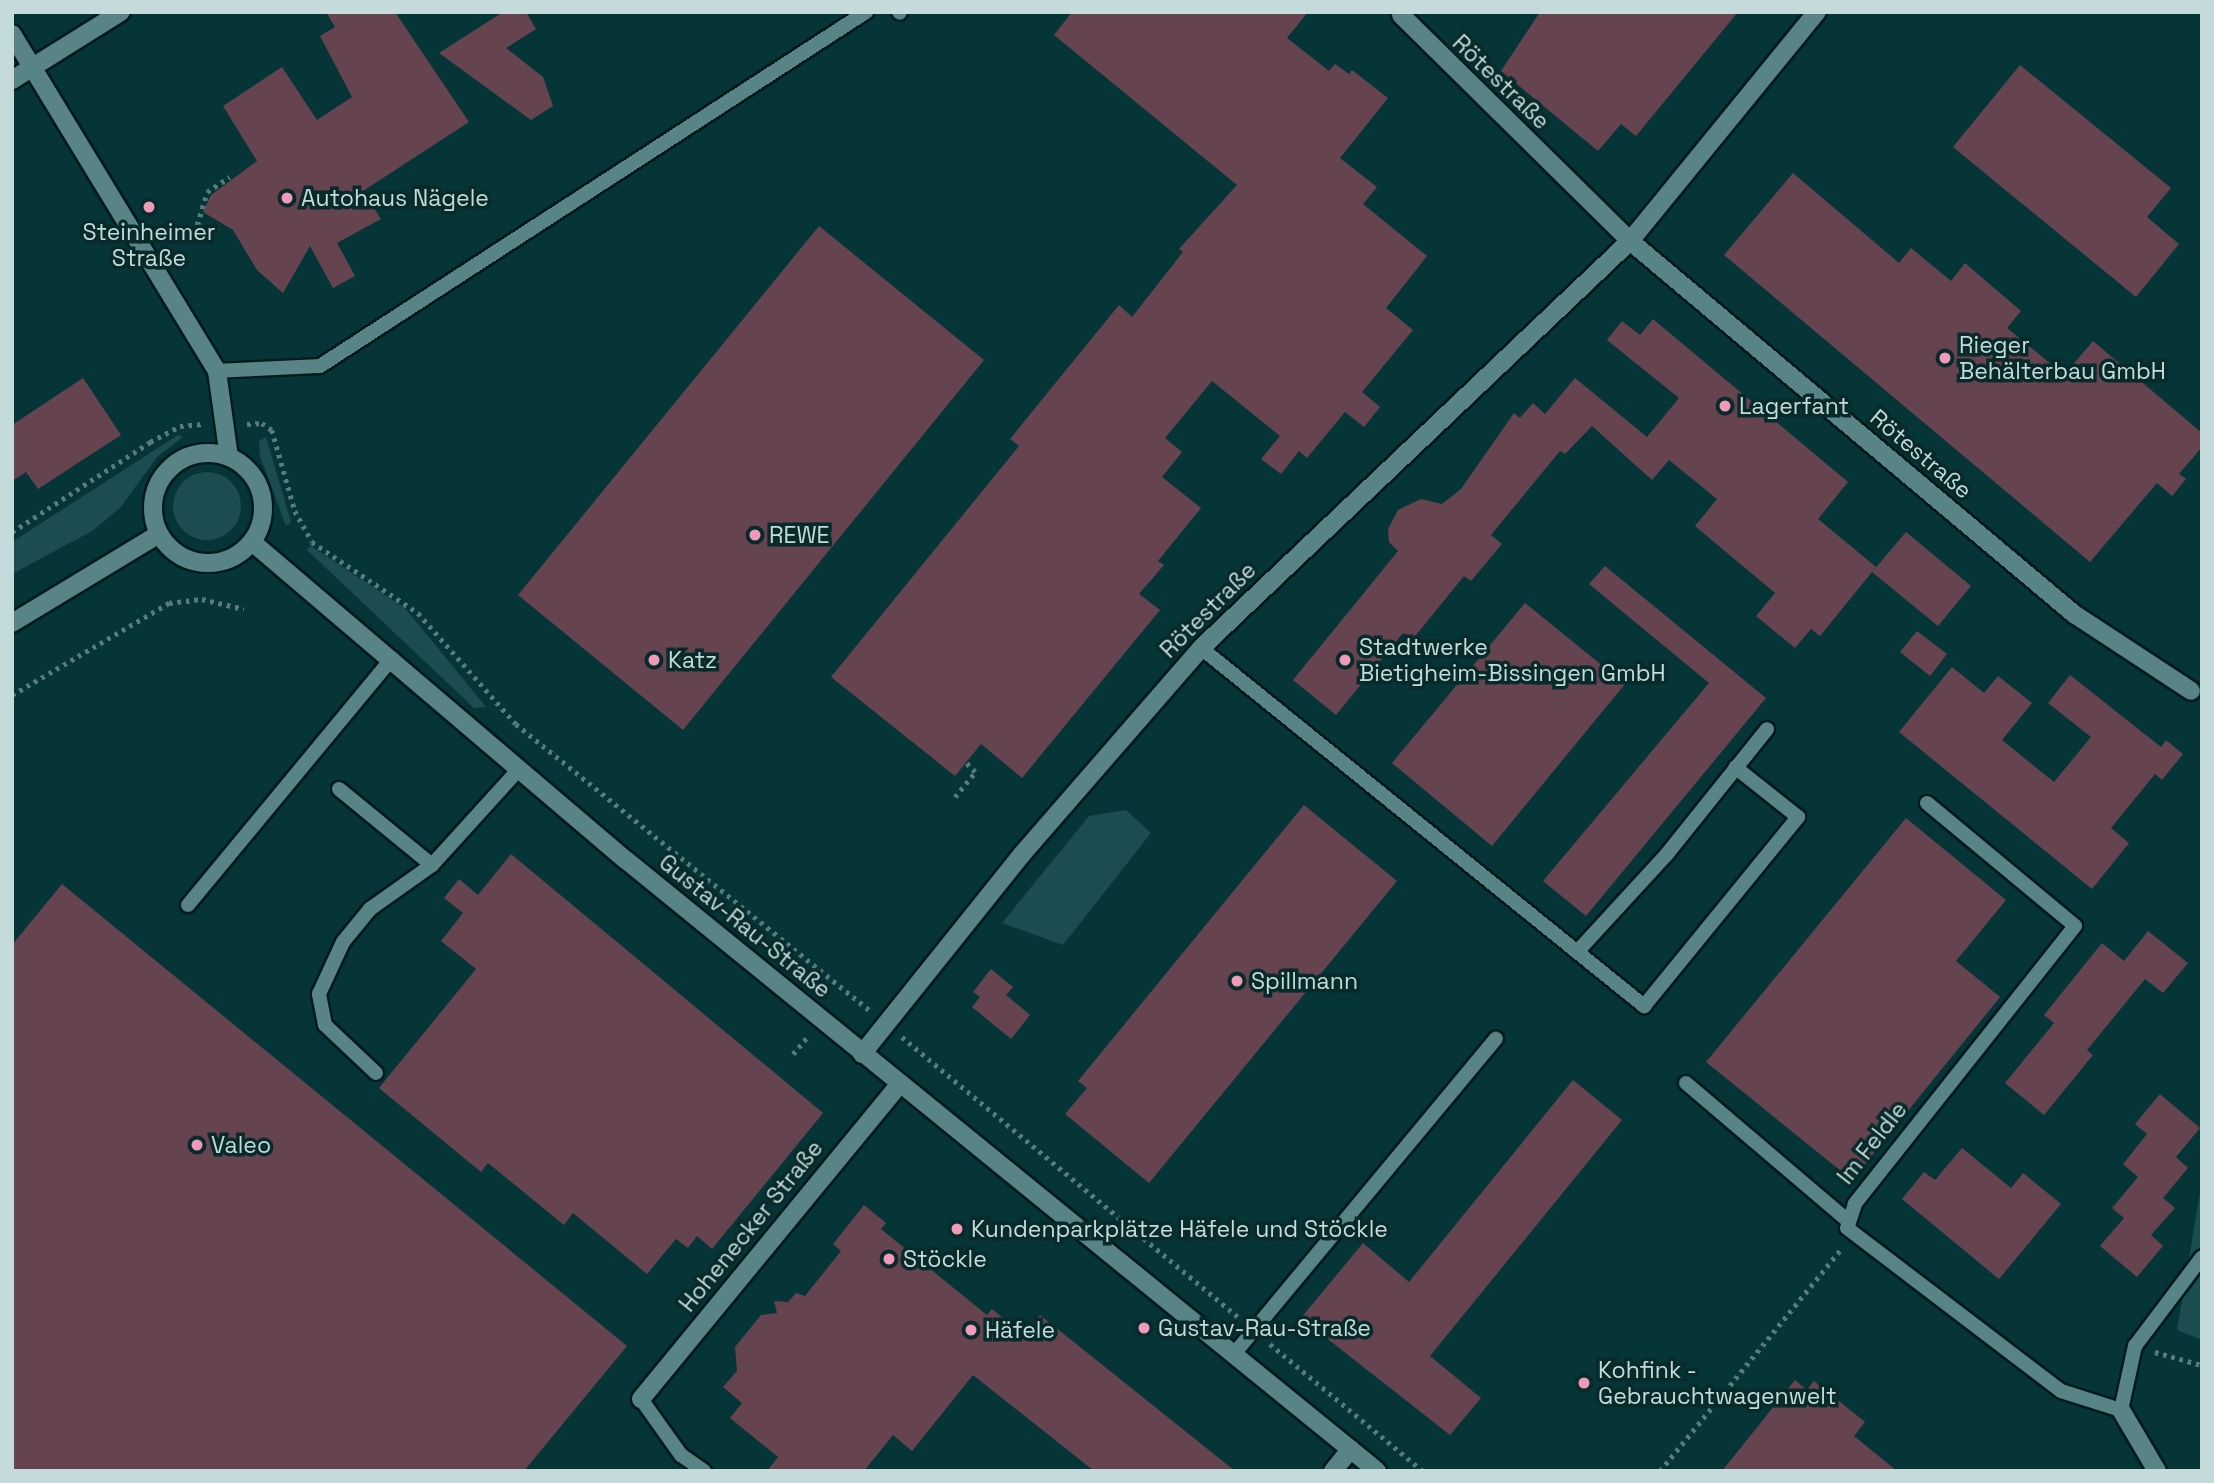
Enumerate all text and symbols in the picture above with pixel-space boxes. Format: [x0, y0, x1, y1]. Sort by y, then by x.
street label: Rötestraße [1447, 29, 1555, 135]
place label: Autohaus Nägele [301, 184, 489, 212]
marker: Autohaus Nägele [279, 190, 295, 206]
marker: Steinheimer Straße [141, 199, 157, 215]
place label: Steinheimer Straße [82, 218, 216, 272]
place label: Rieger Behälterbau GmbH [1959, 331, 2166, 385]
marker: Rieger Behälterbau GmbH [1937, 350, 1953, 366]
place label: Lagerfant [1739, 392, 1849, 420]
marker: Lagerfant [1717, 398, 1733, 414]
street label: Rötestraße [1865, 404, 1977, 504]
place label: REWE [769, 521, 830, 549]
marker: REWE [747, 527, 763, 543]
street label: Rötestraße [1154, 556, 1262, 664]
place label: Stadtwerke Bietigheim-Bissingen GmbH [1359, 633, 1666, 687]
place label: Katz [668, 646, 717, 674]
marker: Katz [646, 652, 662, 668]
marker: Stadtwerke Bietigheim-Bissingen GmbH [1337, 652, 1353, 668]
street label: Gustav-Rau-Straße [654, 848, 836, 1004]
place label: Spillmann [1251, 967, 1358, 995]
marker: Spillmann [1229, 973, 1245, 989]
street label: Im Feldle [1831, 1096, 1913, 1190]
place label: Valeo [211, 1131, 271, 1159]
street label: Hohenecker Straße [673, 1135, 829, 1317]
marker: Valeo [189, 1137, 205, 1153]
place label: Kundenparkplätze Häfele und Stöckle [971, 1215, 1388, 1243]
marker: Kundenparkplätze Häfele und Stöckle [949, 1221, 965, 1237]
place label: Stöckle [903, 1245, 987, 1273]
marker: Stöckle [881, 1251, 897, 1267]
place label: Gustav-Rau-Straße [1158, 1314, 1371, 1342]
place label: Häfele [985, 1316, 1055, 1344]
marker: Gustav-Rau-Straße [1136, 1320, 1152, 1336]
marker: Häfele [963, 1322, 979, 1338]
place label: Kohfink - Gebrauchtwagenwelt [1598, 1356, 1837, 1410]
marker: Kohfink - Gebrauchtwagenwelt [1576, 1375, 1592, 1391]

